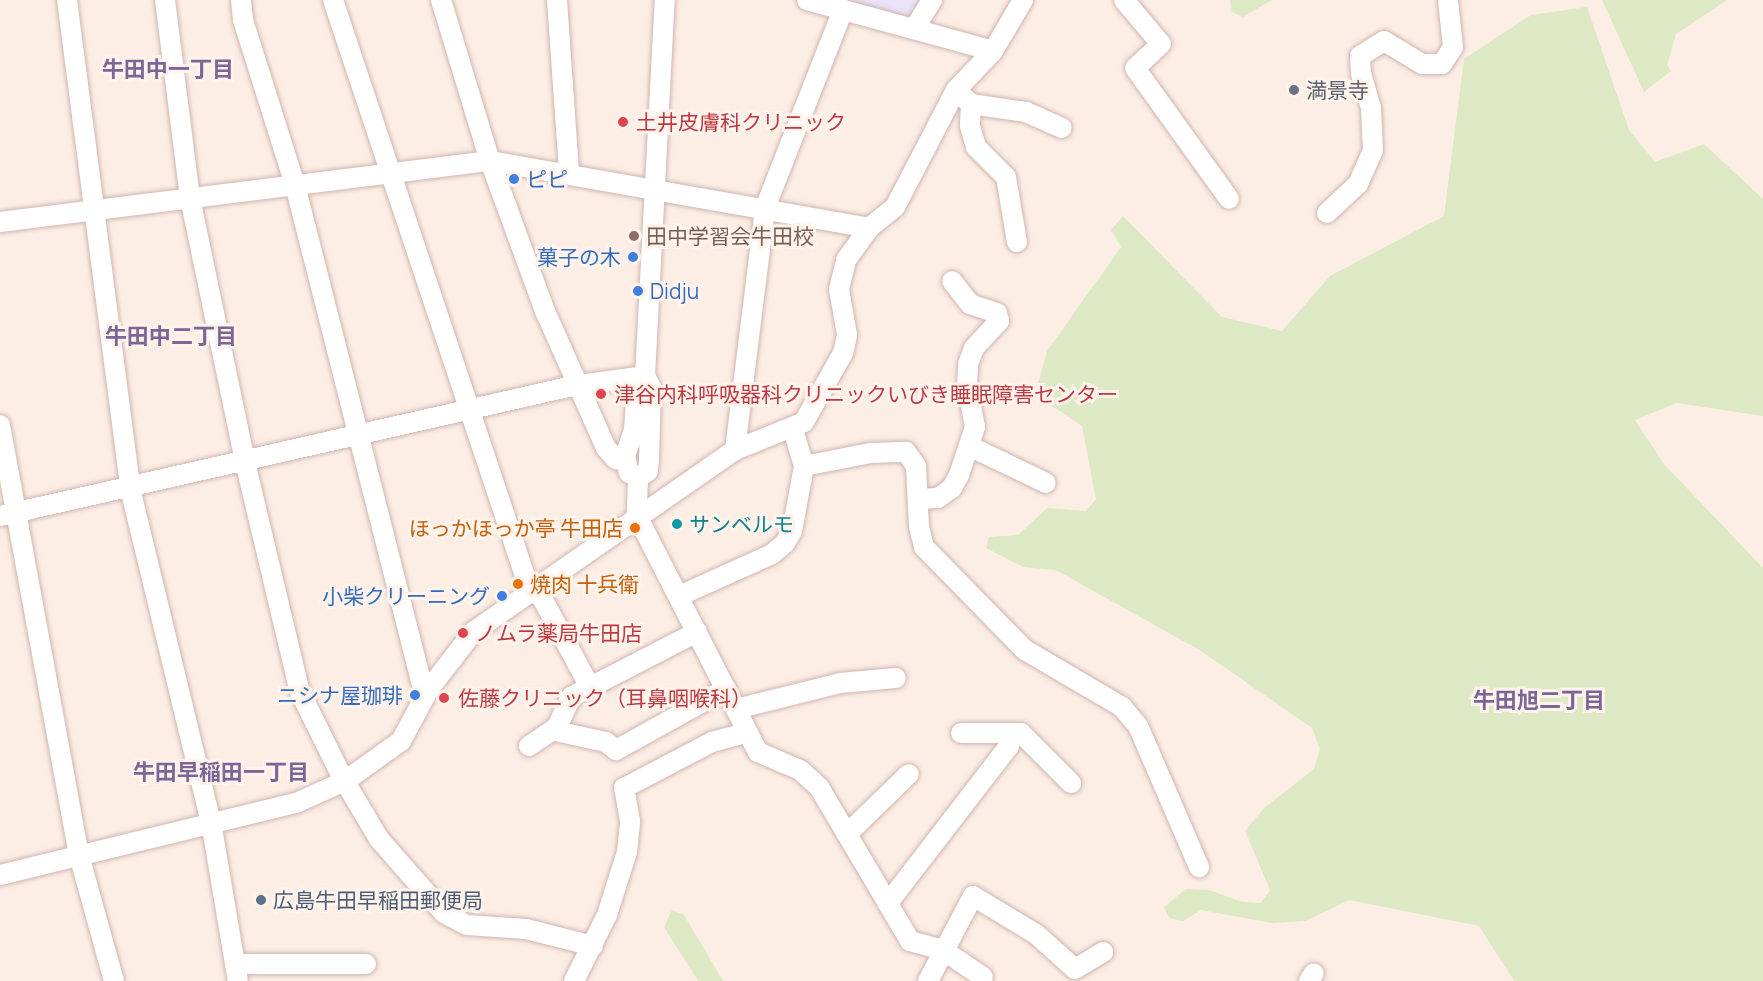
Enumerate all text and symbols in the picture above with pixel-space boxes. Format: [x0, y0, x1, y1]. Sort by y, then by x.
district label: 牛田中一丁目 [102, 57, 234, 83]
place label: 満景寺 [1306, 77, 1369, 103]
marker: 満景寺 [1287, 83, 1301, 97]
place label: 土井皮膚科クリニック [636, 109, 846, 135]
marker: 土井皮膚科クリニック [614, 113, 632, 131]
place label: ピピ [526, 166, 568, 192]
marker: ピピ [507, 172, 521, 186]
place label: 田中学習会牛田校 [646, 223, 814, 249]
marker: 田中学習会牛田校 [627, 229, 641, 243]
place label: 菓子の木 [537, 244, 621, 270]
marker: 菓子の木 [626, 250, 640, 264]
place label: Didju [650, 278, 699, 304]
marker: Didju [631, 284, 645, 298]
district label: 牛田中二丁目 [105, 324, 237, 350]
place label: 津谷内科呼吸器科クリニックいびき睡眠障害センター [614, 381, 1118, 407]
marker: 津谷内科呼吸器科クリニックいびき睡眠障害センター [592, 385, 610, 403]
place label: サンベルモ [689, 511, 794, 537]
place label: ほっかほっか亭 牛田店 [409, 515, 623, 541]
marker: サンベルモ [670, 517, 684, 531]
marker: ほっかほっか亭 牛田店 [628, 521, 642, 535]
place label: 焼肉 十兵衛 [530, 571, 639, 597]
marker: 焼肉 十兵衛 [511, 577, 525, 591]
place label: 小柴クリーニング [322, 583, 490, 609]
marker: 小柴クリーニング [495, 589, 509, 603]
place label: ノムラ薬局牛田店 [475, 620, 643, 646]
marker: ノムラ薬局牛田店 [456, 626, 470, 640]
place label: ニシナ屋珈琲 [277, 682, 403, 708]
place label: 佐藤クリニック（耳鼻咽喉科） [458, 685, 752, 711]
marker: ニシナ屋珈琲 [408, 688, 422, 702]
district label: 牛田旭二丁目 [1473, 688, 1605, 714]
marker: 佐藤クリニック（耳鼻咽喉科） [435, 689, 453, 707]
district label: 牛田早稲田一丁目 [133, 760, 309, 786]
place label: 広島牛田早稲田郵便局 [273, 887, 483, 913]
marker: 広島牛田早稲田郵便局 [254, 893, 268, 907]

